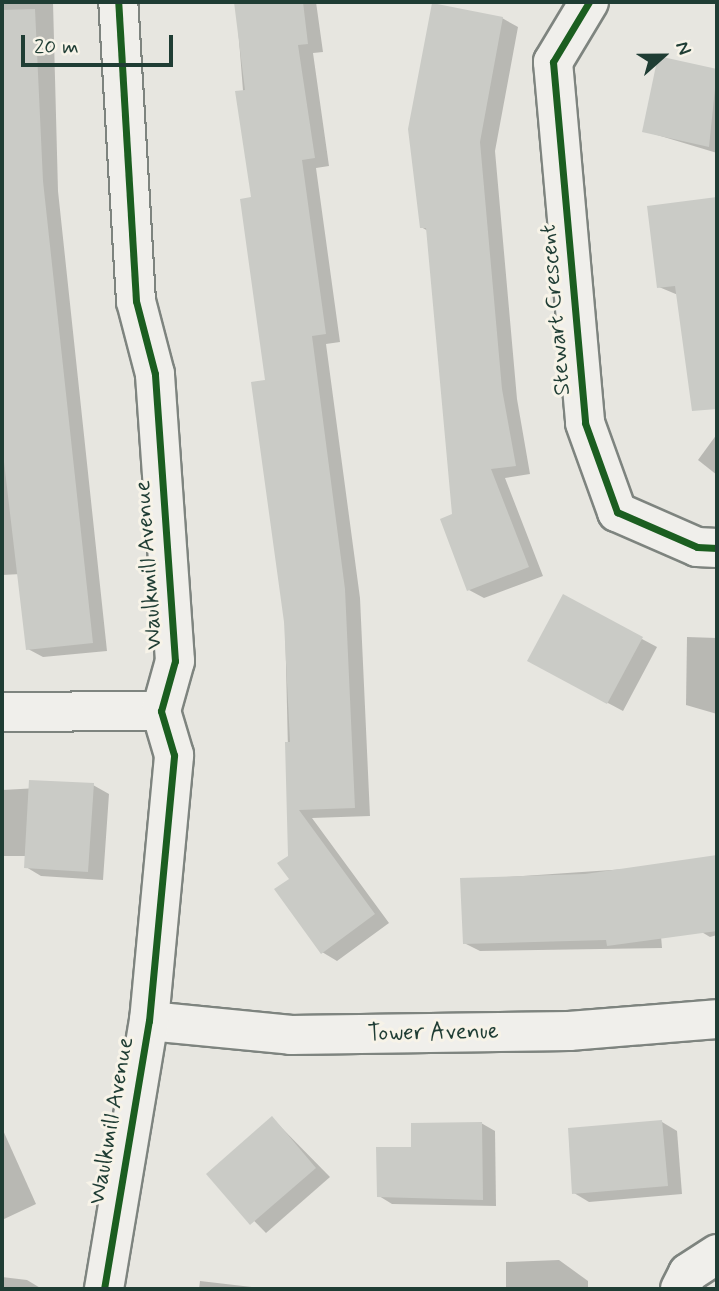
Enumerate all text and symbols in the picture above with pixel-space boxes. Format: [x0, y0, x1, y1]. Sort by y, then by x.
scale bar [24, 21, 177, 65]
north arrow [628, 21, 698, 91]
text: 20 m [34, 33, 79, 61]
text: N [669, 38, 697, 59]
street label: Stewart Crescent [535, 222, 577, 398]
street label: Waulkmill Avenue [129, 479, 169, 651]
street label: Tower Avenue [365, 1018, 501, 1048]
street label: Waulkmill Avenue [84, 1035, 140, 1207]

